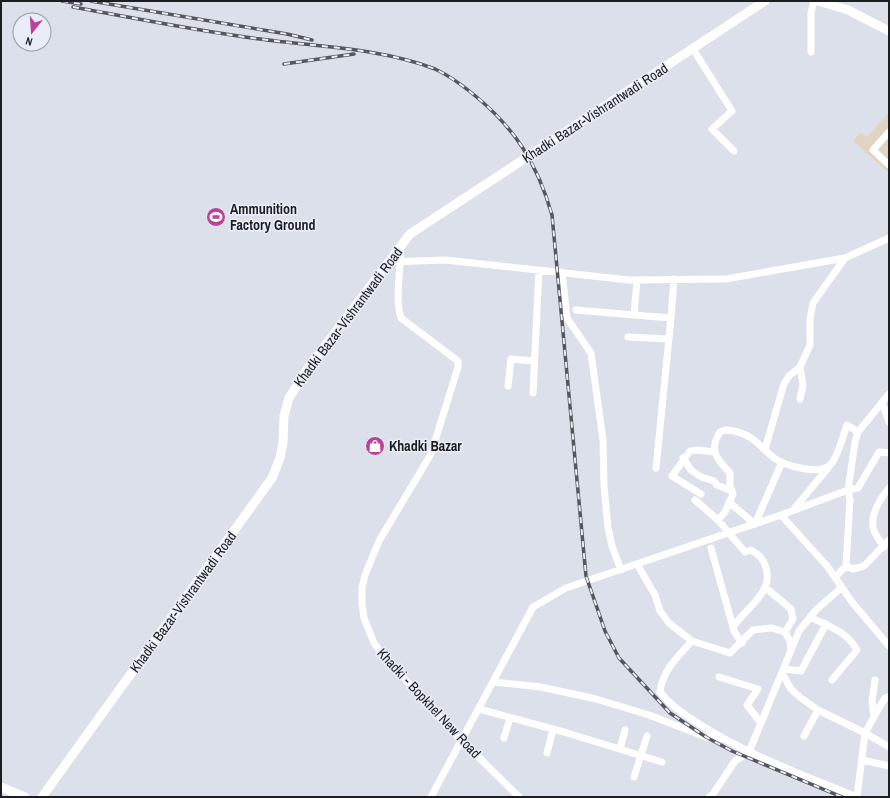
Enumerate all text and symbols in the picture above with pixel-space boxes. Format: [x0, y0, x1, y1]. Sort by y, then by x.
north arrow [12, 12, 52, 52]
text: N [24, 34, 34, 49]
street label: Khadki Bazar-Vishrantwadi Road [519, 59, 671, 167]
place label: Ammunition Factory Ground [230, 200, 316, 234]
sports icon: Ammunition Factory Ground [205, 206, 227, 228]
street label: Khadki Bazar-Vishrantwadi Road [290, 244, 406, 390]
shop icon: Khadki Bazar [364, 435, 386, 457]
place label: Khadki Bazar [389, 437, 462, 455]
street label: Khadki Bazar-Vishrantwadi Road [126, 528, 240, 676]
street label: Khadki - Bopkhel New Road [373, 644, 485, 762]

